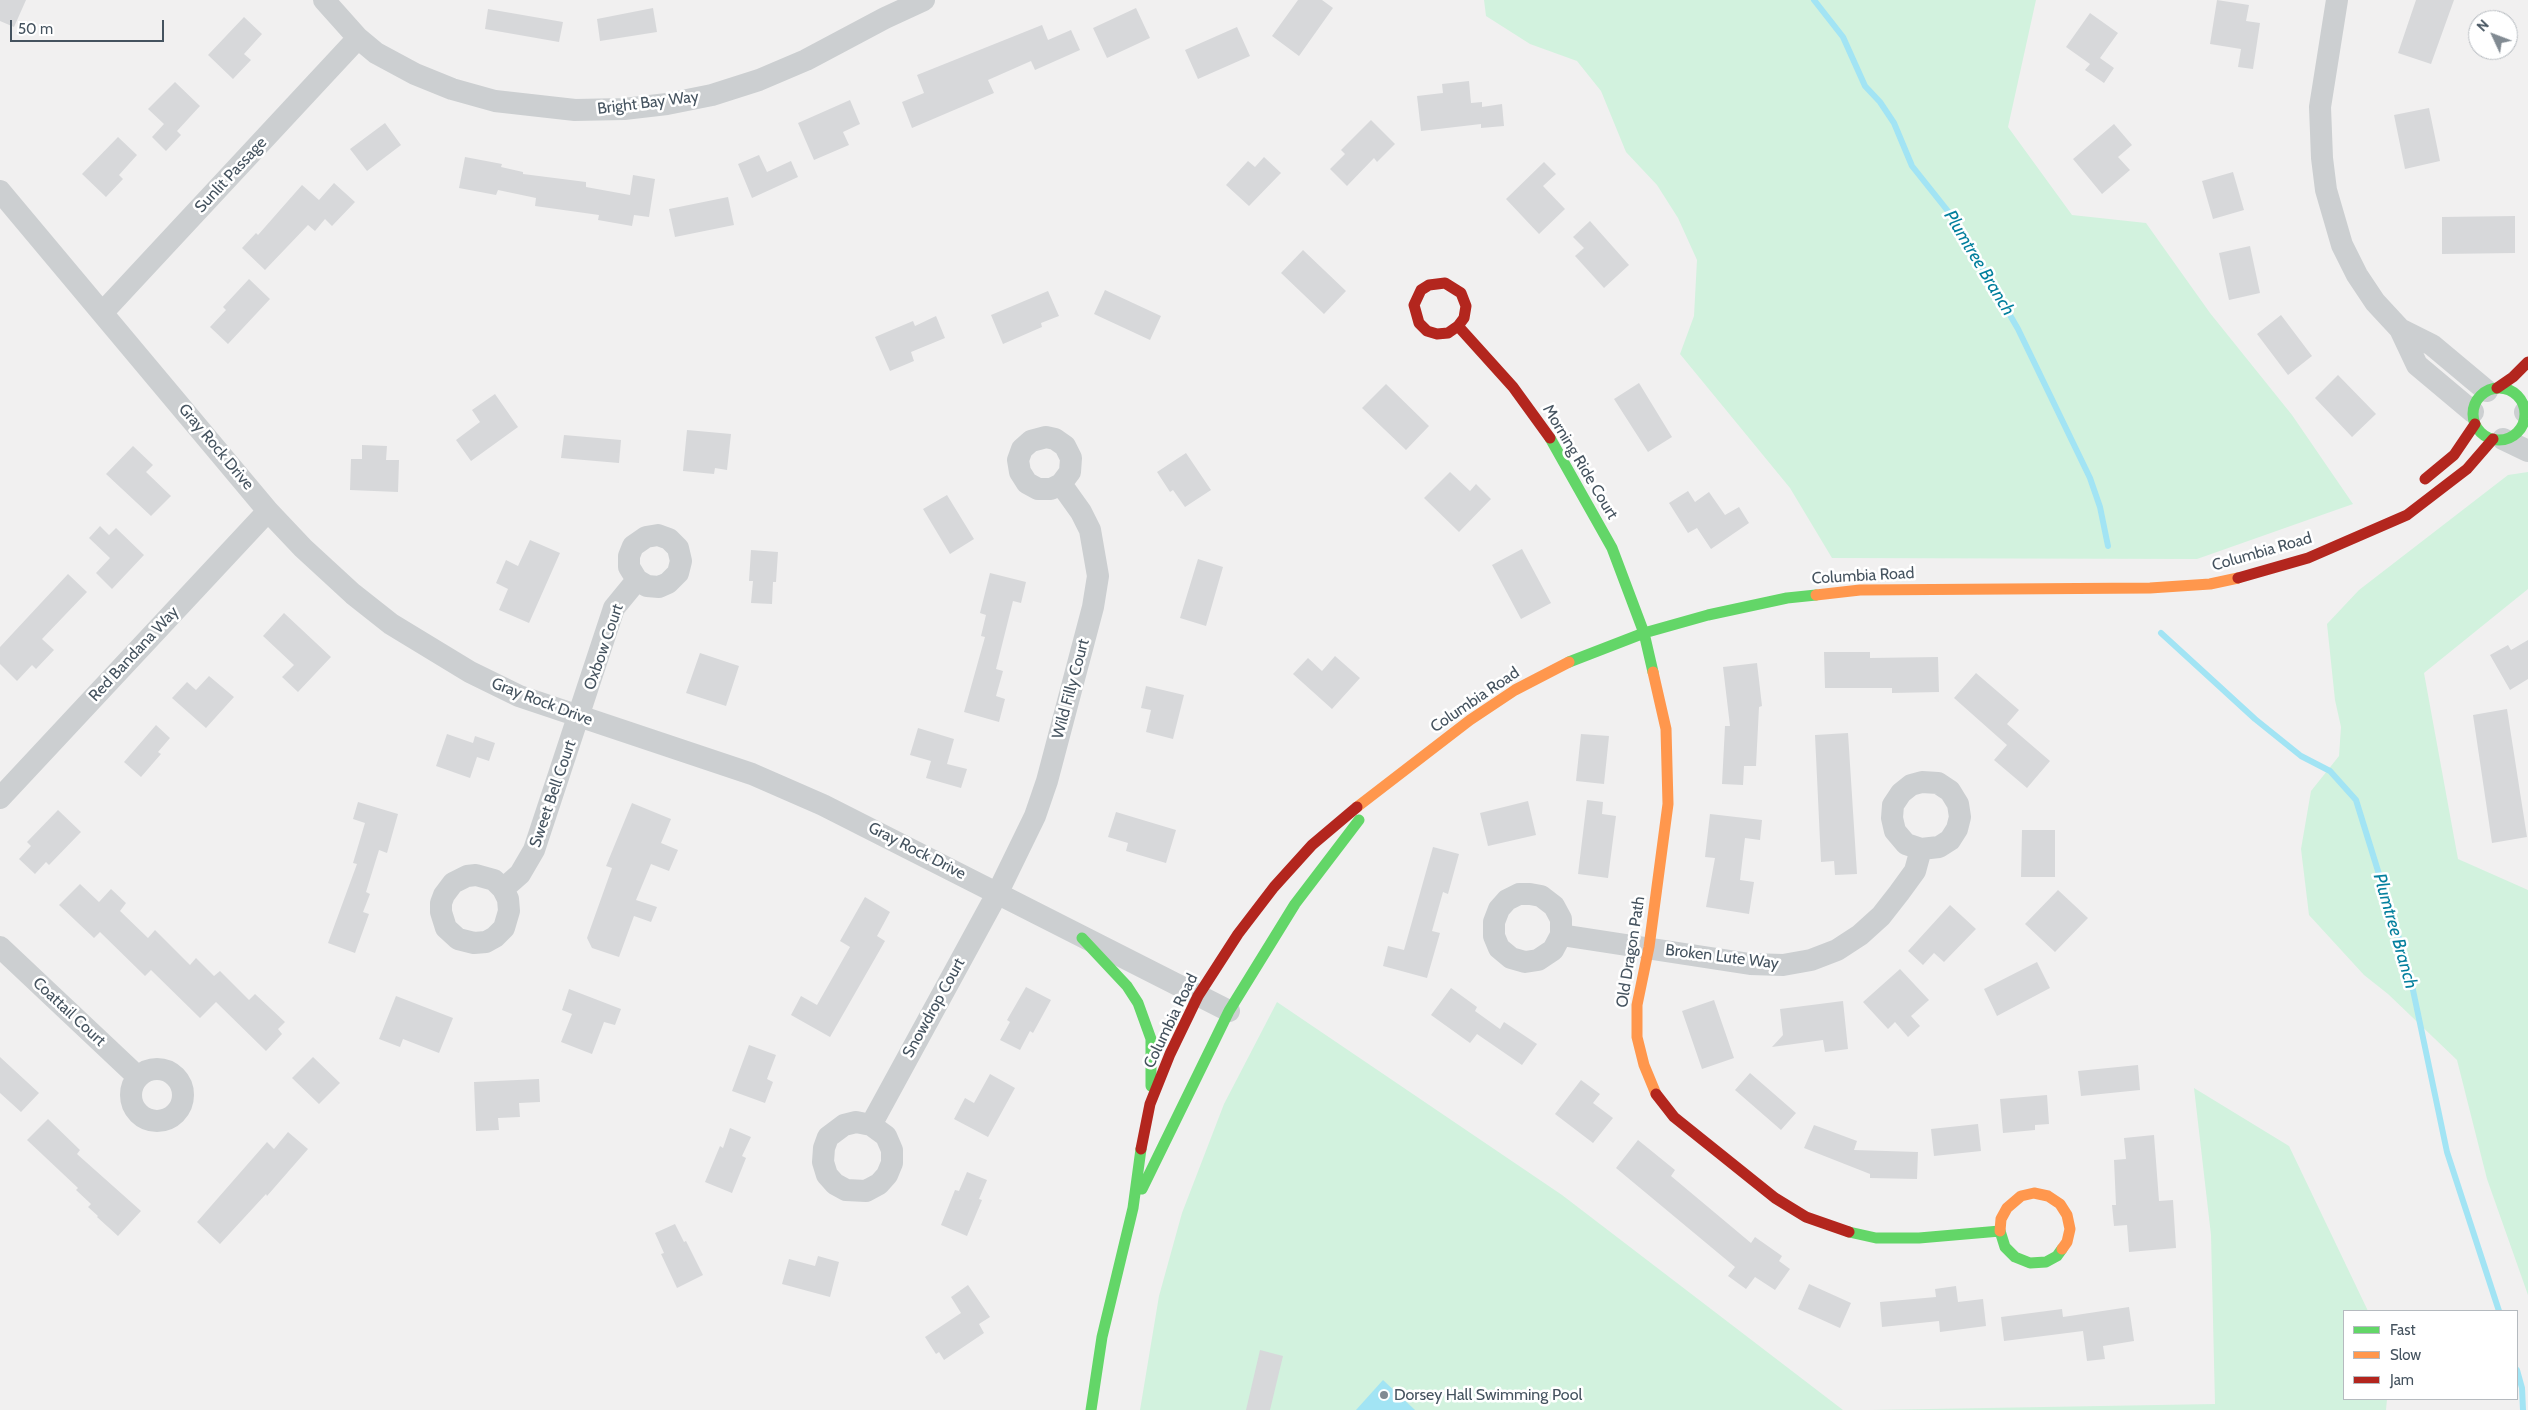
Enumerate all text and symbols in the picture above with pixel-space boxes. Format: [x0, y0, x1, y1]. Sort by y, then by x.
scale bar [12, 10, 166, 42]
north arrow [2468, 10, 2518, 60]
text: N [2473, 16, 2493, 35]
text: 50 m [18, 20, 53, 38]
street label: Bright Bay Way [596, 87, 700, 119]
street label: Sunlit Passage [191, 133, 271, 217]
water label: Plumtree Branch [1939, 206, 2019, 320]
street label: Gray Rock Drive [174, 400, 258, 494]
street label: Morning Ride Court [1538, 401, 1622, 523]
street label: Columbia Road [2210, 529, 2314, 575]
street label: Columbia Road [1811, 564, 1915, 588]
street label: Oxbow Court [580, 601, 628, 693]
street label: Red Bandana Way [85, 603, 183, 705]
street label: Wild Filly Court [1048, 637, 1094, 741]
street label: Columbia Road [1427, 663, 1523, 737]
street label: Gray Rock Drive [489, 674, 595, 730]
street label: Sweet Bell Court [526, 738, 580, 850]
street label: Gray Rock Drive [865, 818, 969, 884]
water label: Plumtree Branch [2368, 871, 2422, 991]
street label: Old Dragon Path [1613, 895, 1649, 1009]
street label: Broken Lute Way [1664, 941, 1780, 973]
street label: Snowdrop Court [899, 955, 969, 1061]
street label: Columbia Road [1140, 971, 1202, 1071]
street label: Coattail Court [29, 973, 109, 1051]
legend [2343, 1310, 2518, 1400]
text: Fast [2390, 1321, 2415, 1339]
text: Slow [2390, 1346, 2421, 1364]
text: Jam [2390, 1371, 2414, 1389]
place label: Dorsey Hall Swimming Pool [1394, 1385, 1582, 1405]
marker: Dorsey Hall Swimming Pool [1378, 1389, 1390, 1401]

